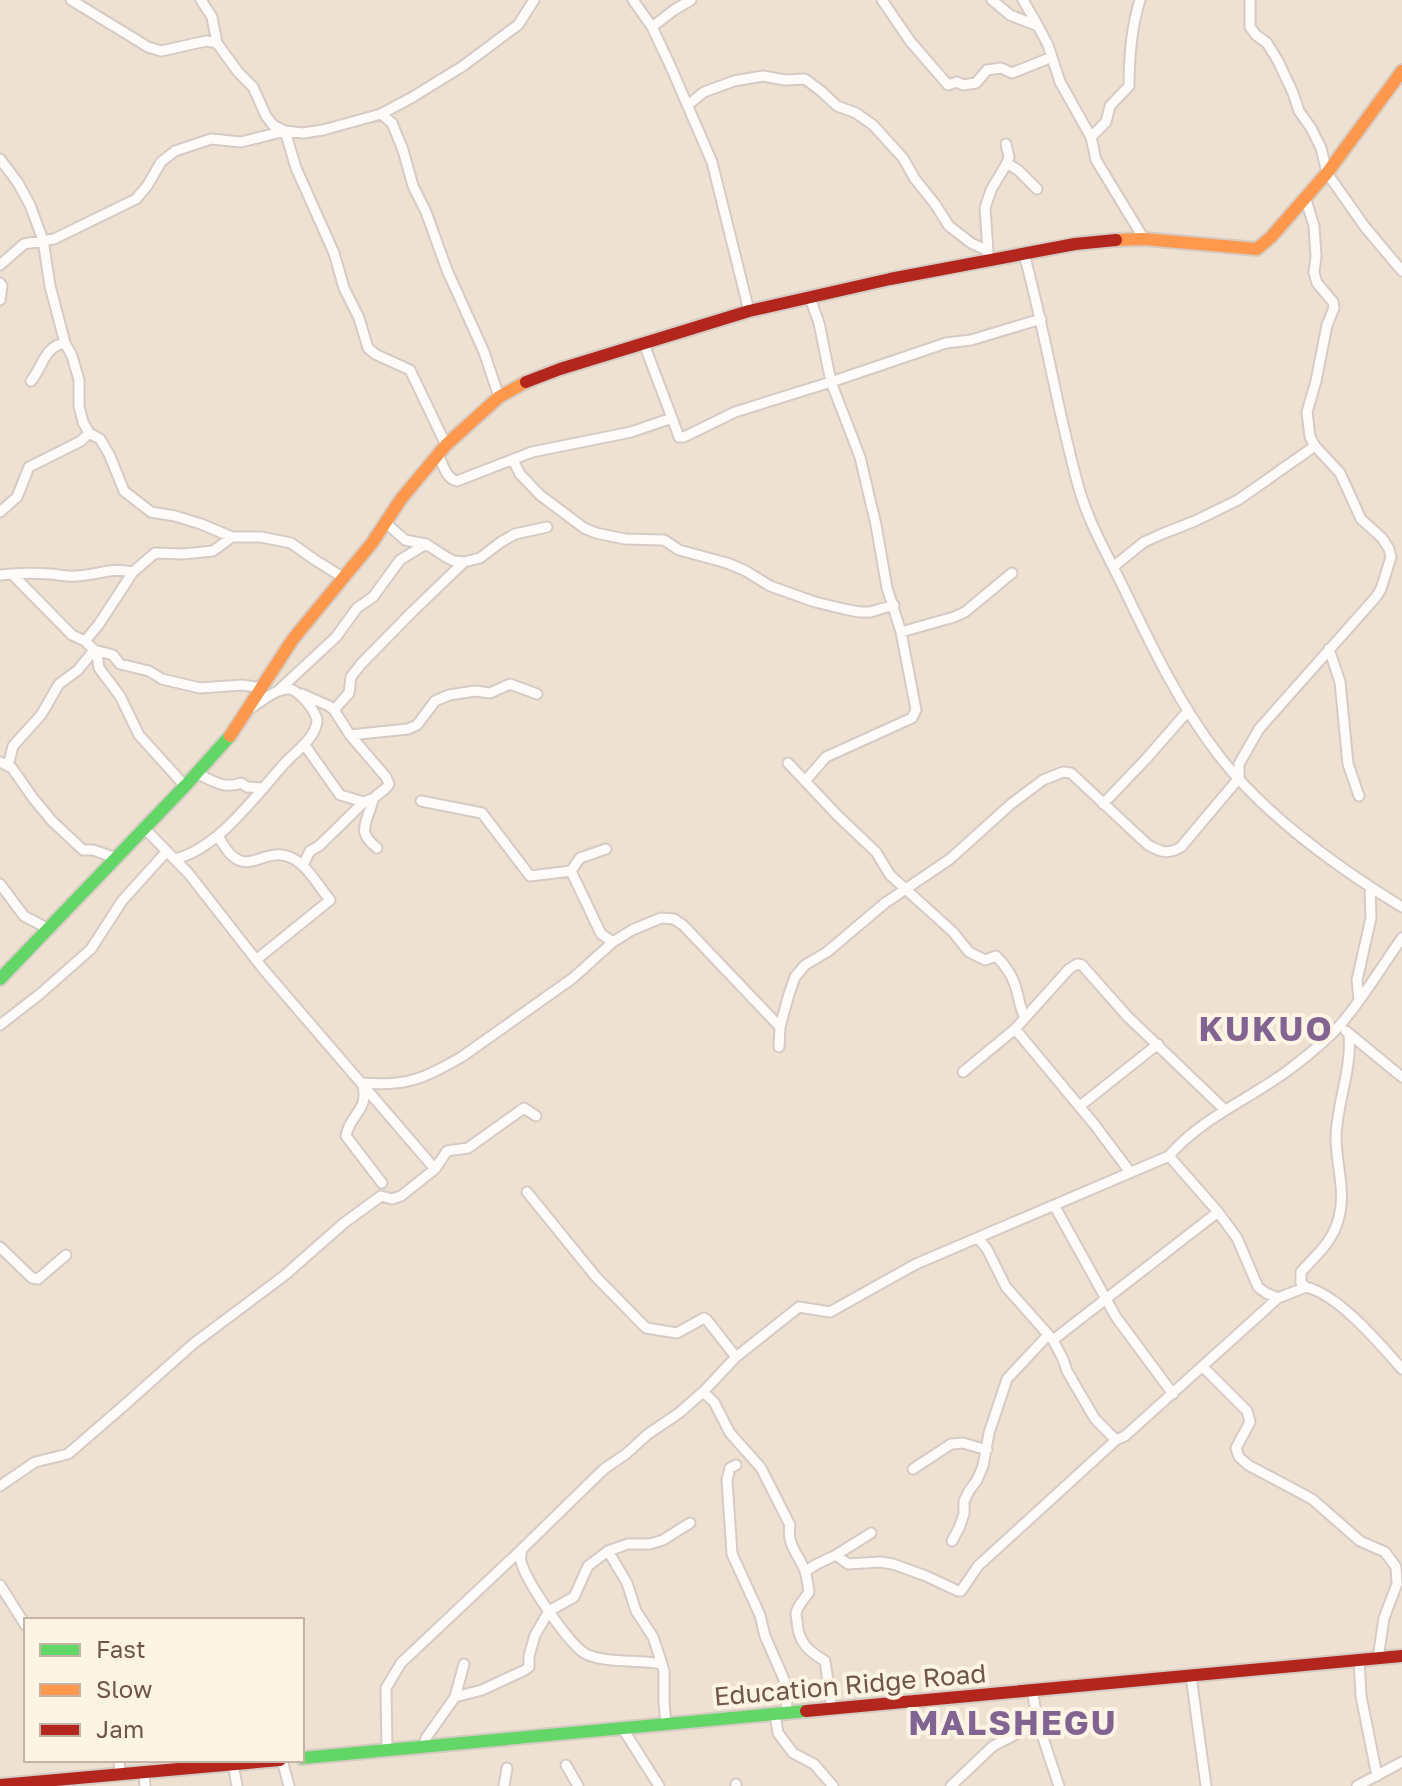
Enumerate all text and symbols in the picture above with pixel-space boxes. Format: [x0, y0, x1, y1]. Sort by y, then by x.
district label: KUKUO [1198, 1008, 1334, 1048]
legend [24, 1618, 304, 1762]
text: Fast [96, 1634, 146, 1663]
street label: Education Ridge Road [712, 1657, 987, 1712]
text: Slow [96, 1674, 152, 1703]
district label: MALSHEGU [908, 1702, 1118, 1742]
text: Jam [96, 1714, 144, 1743]

